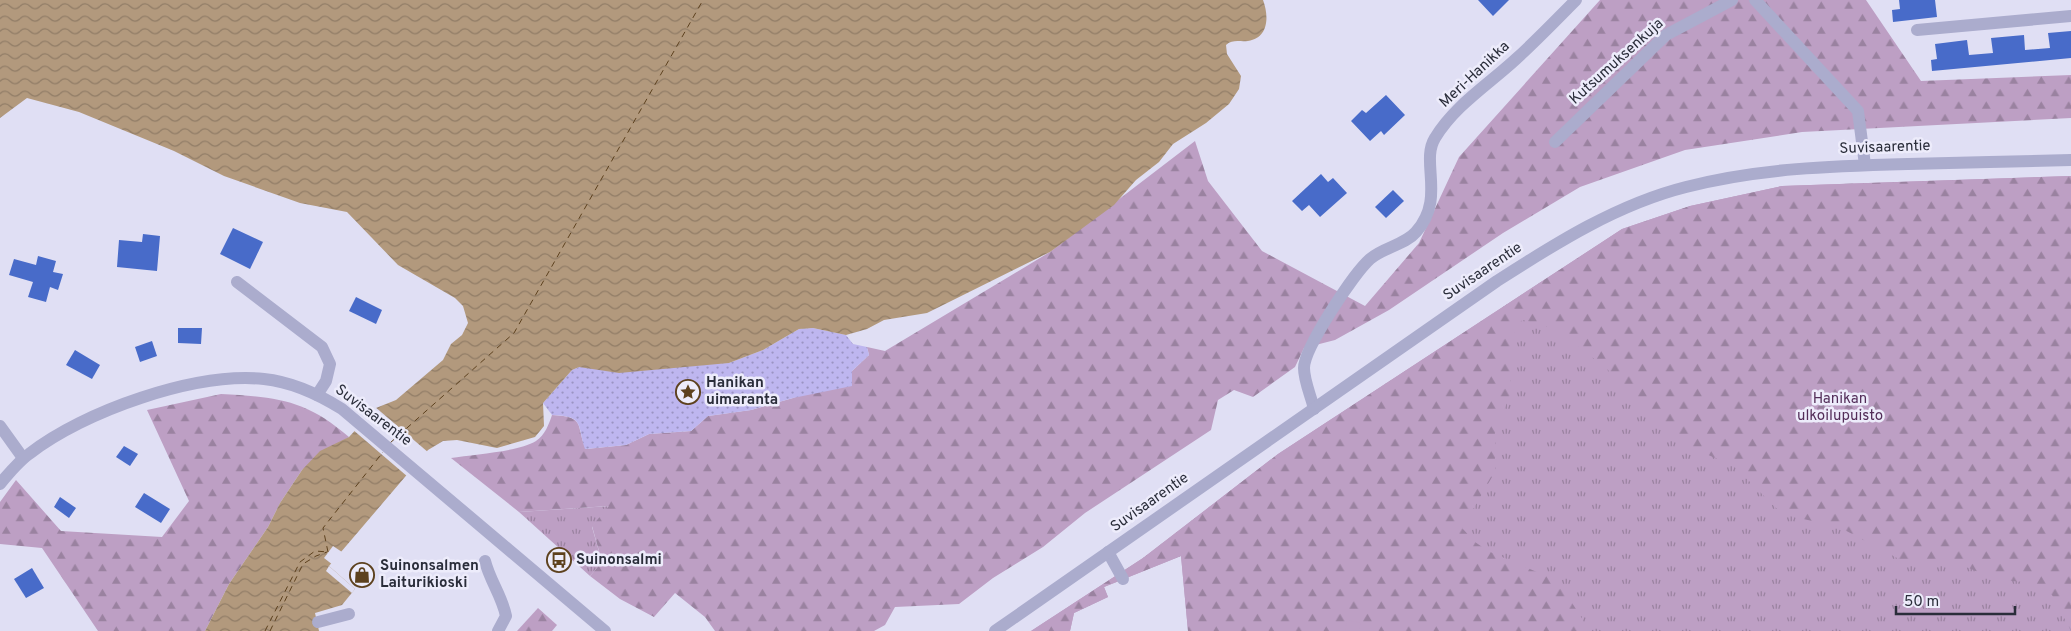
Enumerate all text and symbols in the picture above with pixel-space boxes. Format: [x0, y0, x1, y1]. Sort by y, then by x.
street label: Kutsumuksenkuja [1566, 15, 1668, 109]
street label: Meri-Hanikka [1436, 38, 1514, 112]
street label: Suvisaarentie [1839, 137, 1931, 159]
street label: Suvisaarentie [1440, 239, 1526, 305]
place label: Hanikan uimaranta [706, 374, 778, 410]
place icon: Hanikan uimaranta [675, 379, 701, 405]
street label: Suvisaarentie [331, 381, 415, 451]
park label: Hanikan ulkoilupuisto [1797, 390, 1883, 426]
street label: Suvisaarentie [1107, 469, 1193, 537]
bus stop icon: Suinonsalmi [546, 547, 572, 573]
place label: Suinonsalmi [576, 551, 662, 570]
place label: Suinonsalmen Laiturikioski [380, 557, 479, 593]
shop icon: Suinonsalmen Laiturikioski [349, 562, 375, 588]
scale bar [1896, 584, 2015, 616]
text: 50 m [1904, 593, 1939, 612]

